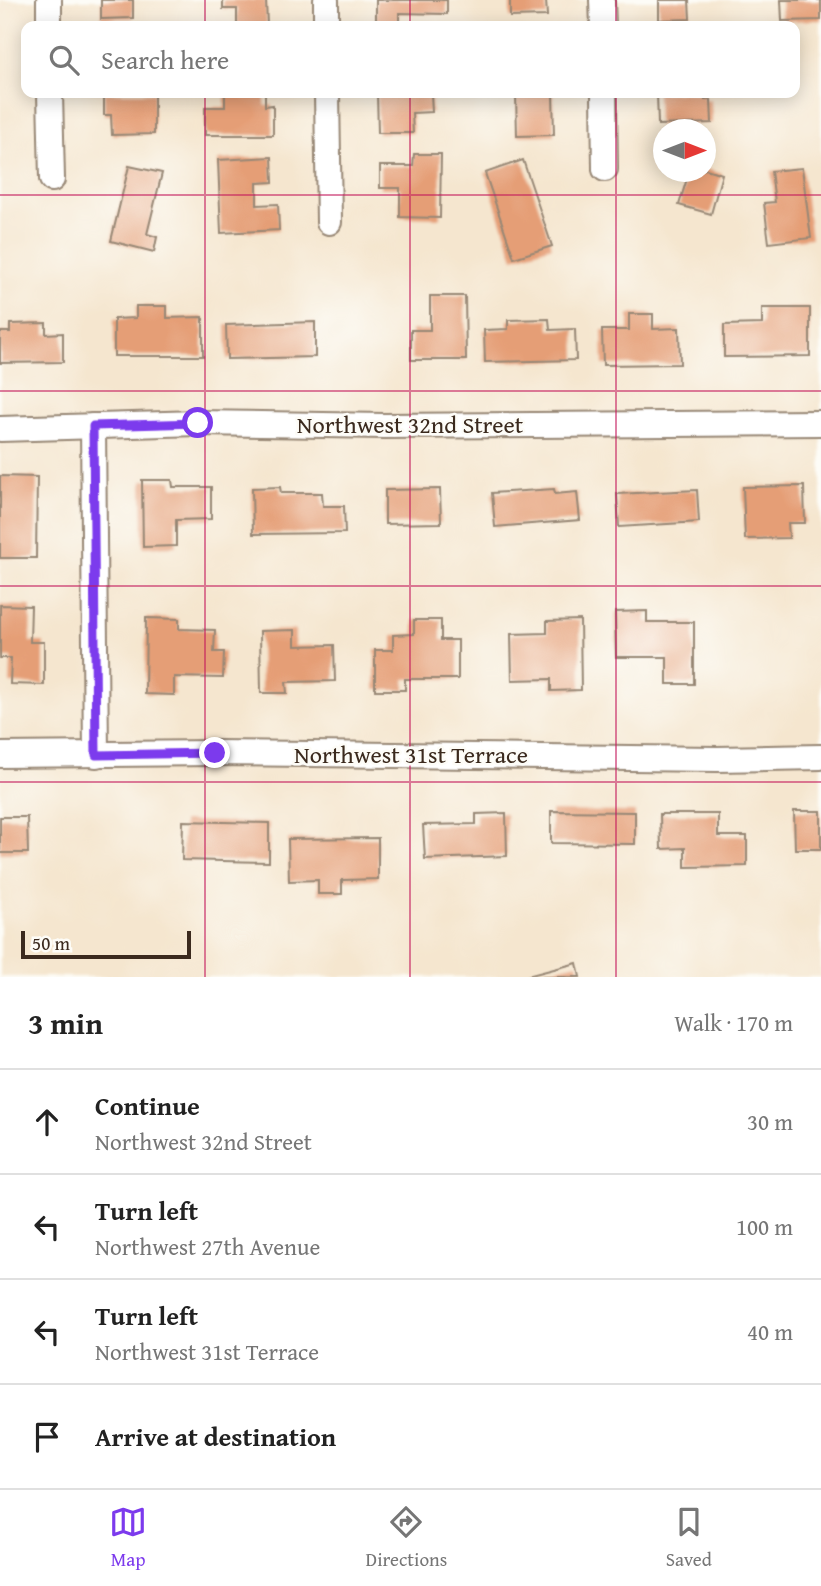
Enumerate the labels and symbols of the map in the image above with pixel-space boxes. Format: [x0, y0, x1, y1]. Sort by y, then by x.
north arrow [653, 119, 716, 182]
route start [182, 407, 213, 438]
street label: Northwest 32nd Street [297, 407, 524, 442]
route end [199, 737, 230, 768]
street label: Northwest 31st Terrace [294, 737, 528, 772]
scale bar [21, 928, 191, 960]

